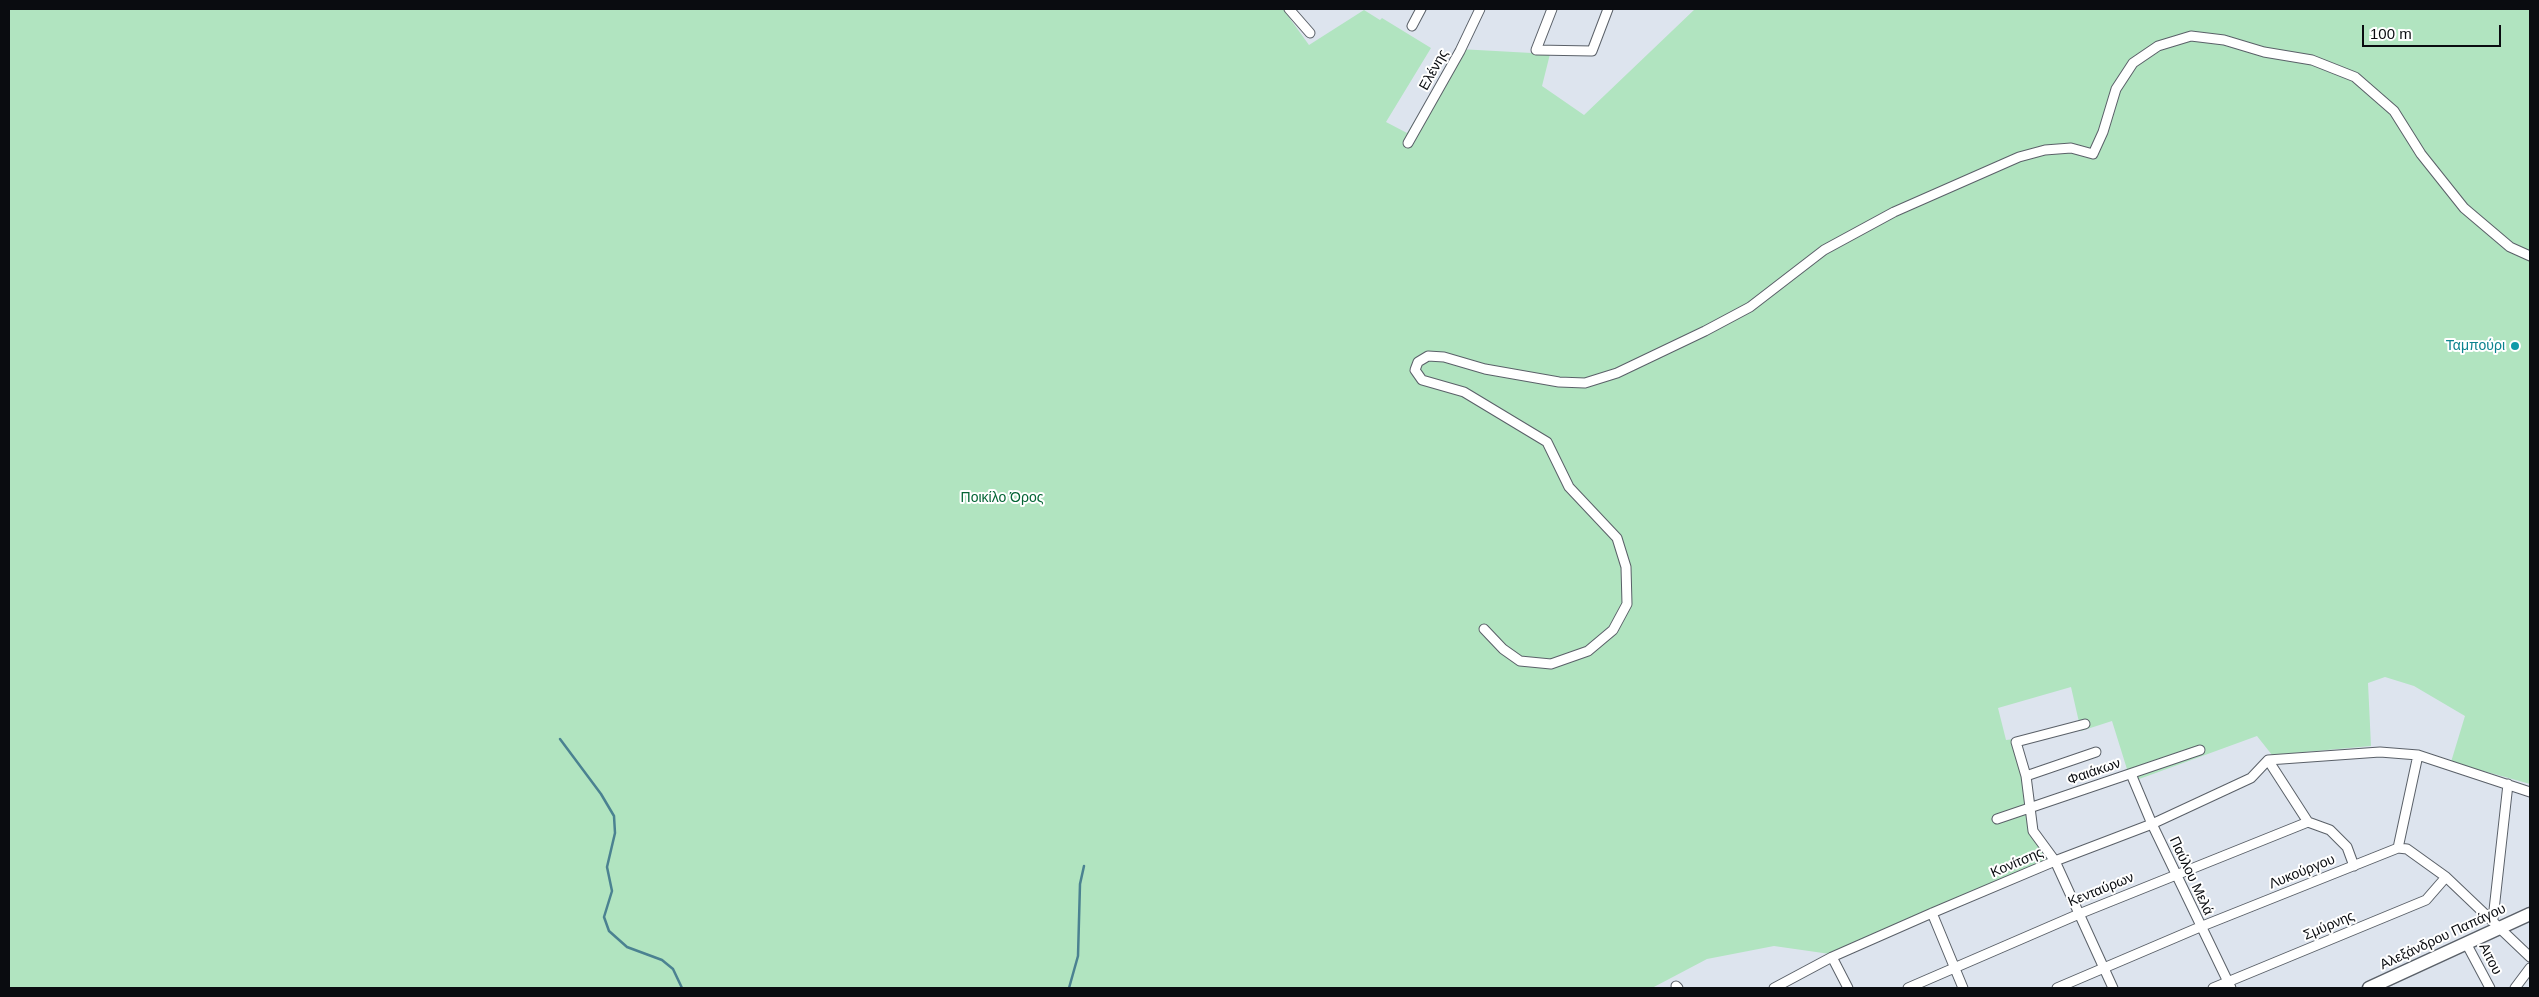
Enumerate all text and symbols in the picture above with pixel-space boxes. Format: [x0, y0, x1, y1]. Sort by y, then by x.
scale bar [2364, 15, 2503, 47]
text: 100 m [2370, 25, 2412, 42]
street label: Ελένης [1416, 47, 1452, 93]
place label: Ταμπούρι [2446, 338, 2505, 354]
marker: Ταμπούρι [2509, 340, 2521, 352]
park label: Ποικίλο Όρος [961, 490, 1043, 506]
street label: Φαιάκων [2065, 755, 2123, 789]
street label: Παύλου Μελά [2165, 834, 2217, 918]
street label: Κονίτσης [1988, 844, 2046, 882]
street label: Λυκούργου [2267, 851, 2337, 893]
street label: Κενταύρων [2066, 869, 2136, 911]
street label: Αλεξάνδρου Παπάγου [2377, 900, 2509, 974]
street label: Σμύρνης [2301, 908, 2357, 944]
street label: Αιτου [2475, 940, 2505, 978]

